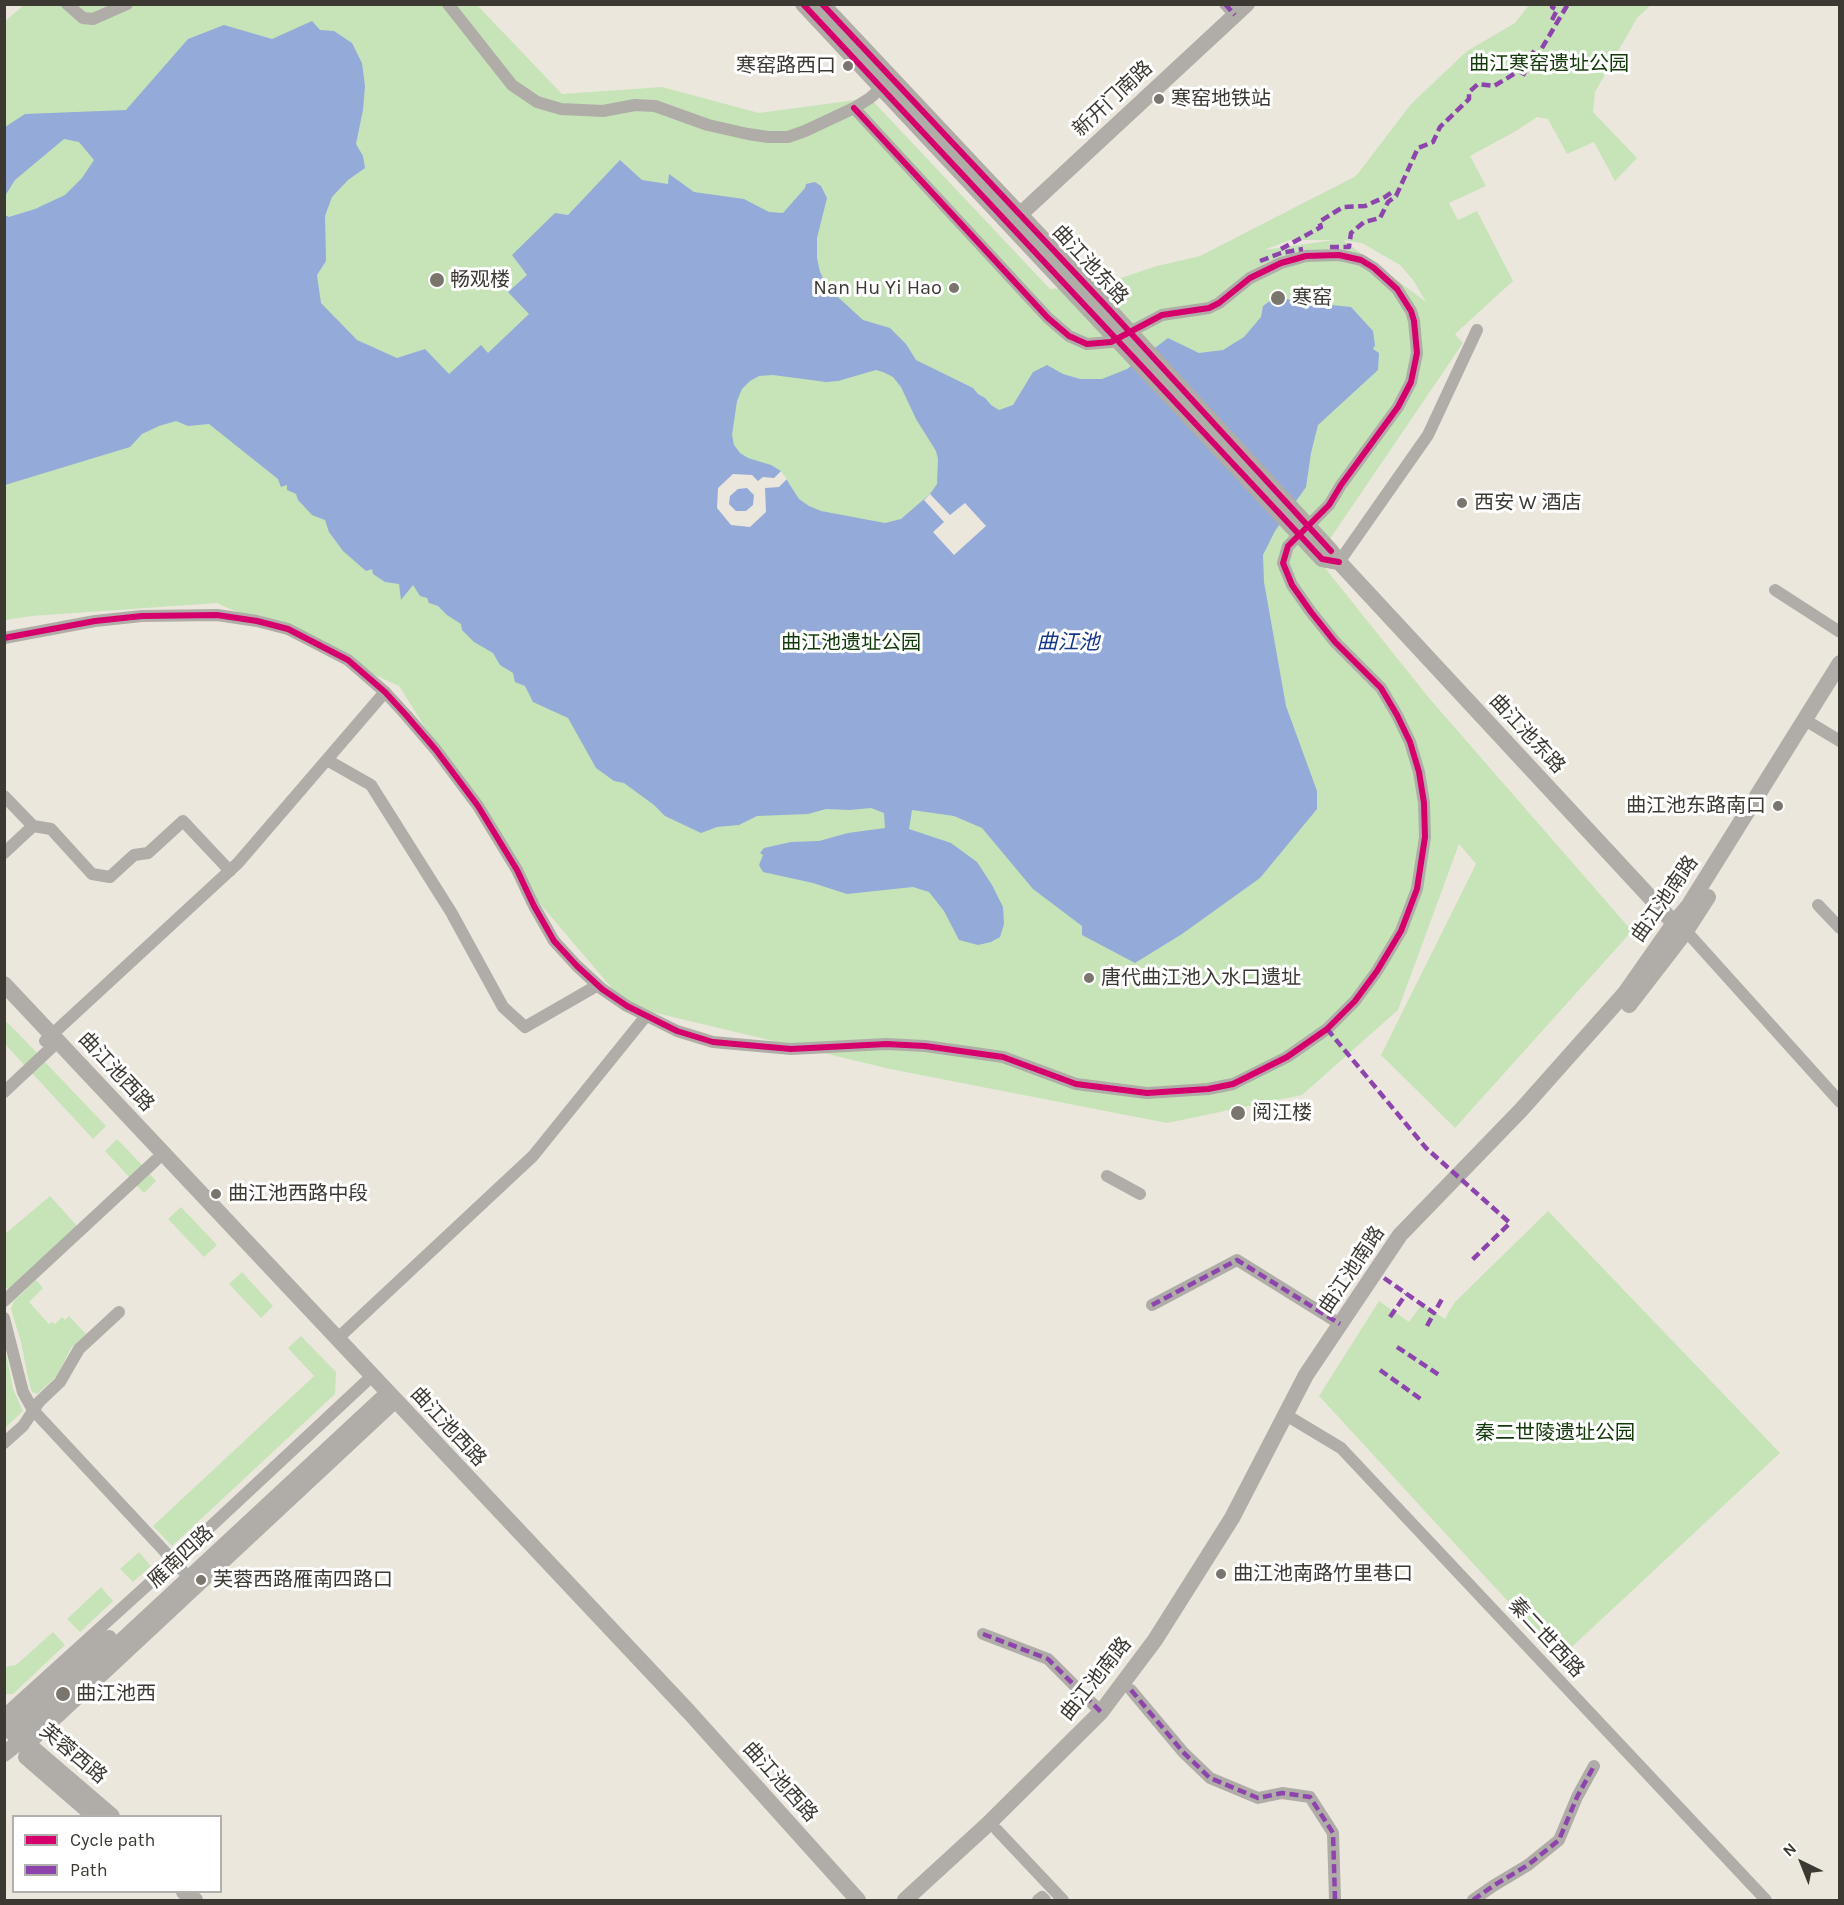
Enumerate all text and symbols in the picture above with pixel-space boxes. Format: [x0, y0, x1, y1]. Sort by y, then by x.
park label: 曲江寒窑遗址公园 [1469, 52, 1629, 76]
place label: 寒窑路西口 [736, 54, 836, 78]
street label: 新开门南路 [1068, 56, 1158, 142]
marker: 寒窑路西口 [841, 59, 855, 73]
place label: 寒窑地铁站 [1171, 87, 1271, 111]
marker: 寒窑地铁站 [1152, 92, 1166, 106]
street label: 曲江池东路 [1047, 220, 1133, 310]
place label: 畅观楼 [450, 268, 510, 292]
marker: 畅观楼 [428, 271, 446, 289]
place label: Nan Hu Yi Hao [813, 276, 942, 300]
marker: Nan Hu Yi Hao [947, 281, 961, 295]
place label: 寒窑 [1292, 286, 1332, 310]
marker: 寒窑 [1269, 289, 1287, 307]
place label: 西安 W 酒店 [1474, 491, 1581, 515]
marker: 西安 W 酒店 [1455, 496, 1469, 510]
water label: 曲江池 [1037, 630, 1099, 656]
park label: 曲江池遗址公园 [781, 631, 921, 655]
street label: 曲江池东路 [1484, 689, 1570, 779]
place label: 曲江池东路南口 [1626, 794, 1766, 818]
marker: 曲江池东路南口 [1771, 799, 1785, 813]
street label: 曲江池南路 [1626, 851, 1704, 947]
place label: 唐代曲江池入水口遗址 [1101, 966, 1301, 990]
marker: 唐代曲江池入水口遗址 [1082, 971, 1096, 985]
street label: 曲江池西路 [73, 1027, 159, 1117]
place label: 阅江楼 [1252, 1101, 1312, 1125]
marker: 阅江楼 [1229, 1104, 1247, 1122]
place label: 曲江池西路中段 [228, 1182, 368, 1206]
marker: 曲江池西路中段 [209, 1187, 223, 1201]
street label: 曲江池南路 [1314, 1222, 1390, 1318]
street label: 曲江池西路 [405, 1382, 491, 1472]
park label: 秦二世陵遗址公园 [1475, 1421, 1635, 1445]
street label: 雁南四路 [144, 1521, 218, 1593]
place label: 曲江池南路竹里巷口 [1233, 1562, 1413, 1586]
marker: 曲江池南路竹里巷口 [1214, 1567, 1228, 1581]
place label: 芙蓉西路雁南四路口 [213, 1568, 393, 1592]
marker: 芙蓉西路雁南四路口 [194, 1573, 208, 1587]
street label: 秦二世西路 [1503, 1593, 1589, 1683]
street label: 曲江池南路 [1055, 1633, 1137, 1725]
place label: 曲江池西 [76, 1682, 156, 1706]
marker: 曲江池西 [54, 1685, 72, 1703]
street label: 芙蓉西路 [35, 1719, 111, 1789]
street label: 曲江池西路 [738, 1737, 822, 1827]
legend [12, 1815, 222, 1893]
text: Cycle path [70, 1829, 155, 1851]
north arrow [1772, 1833, 1832, 1893]
text: N [1779, 1839, 1800, 1860]
text: Path [70, 1859, 108, 1881]

